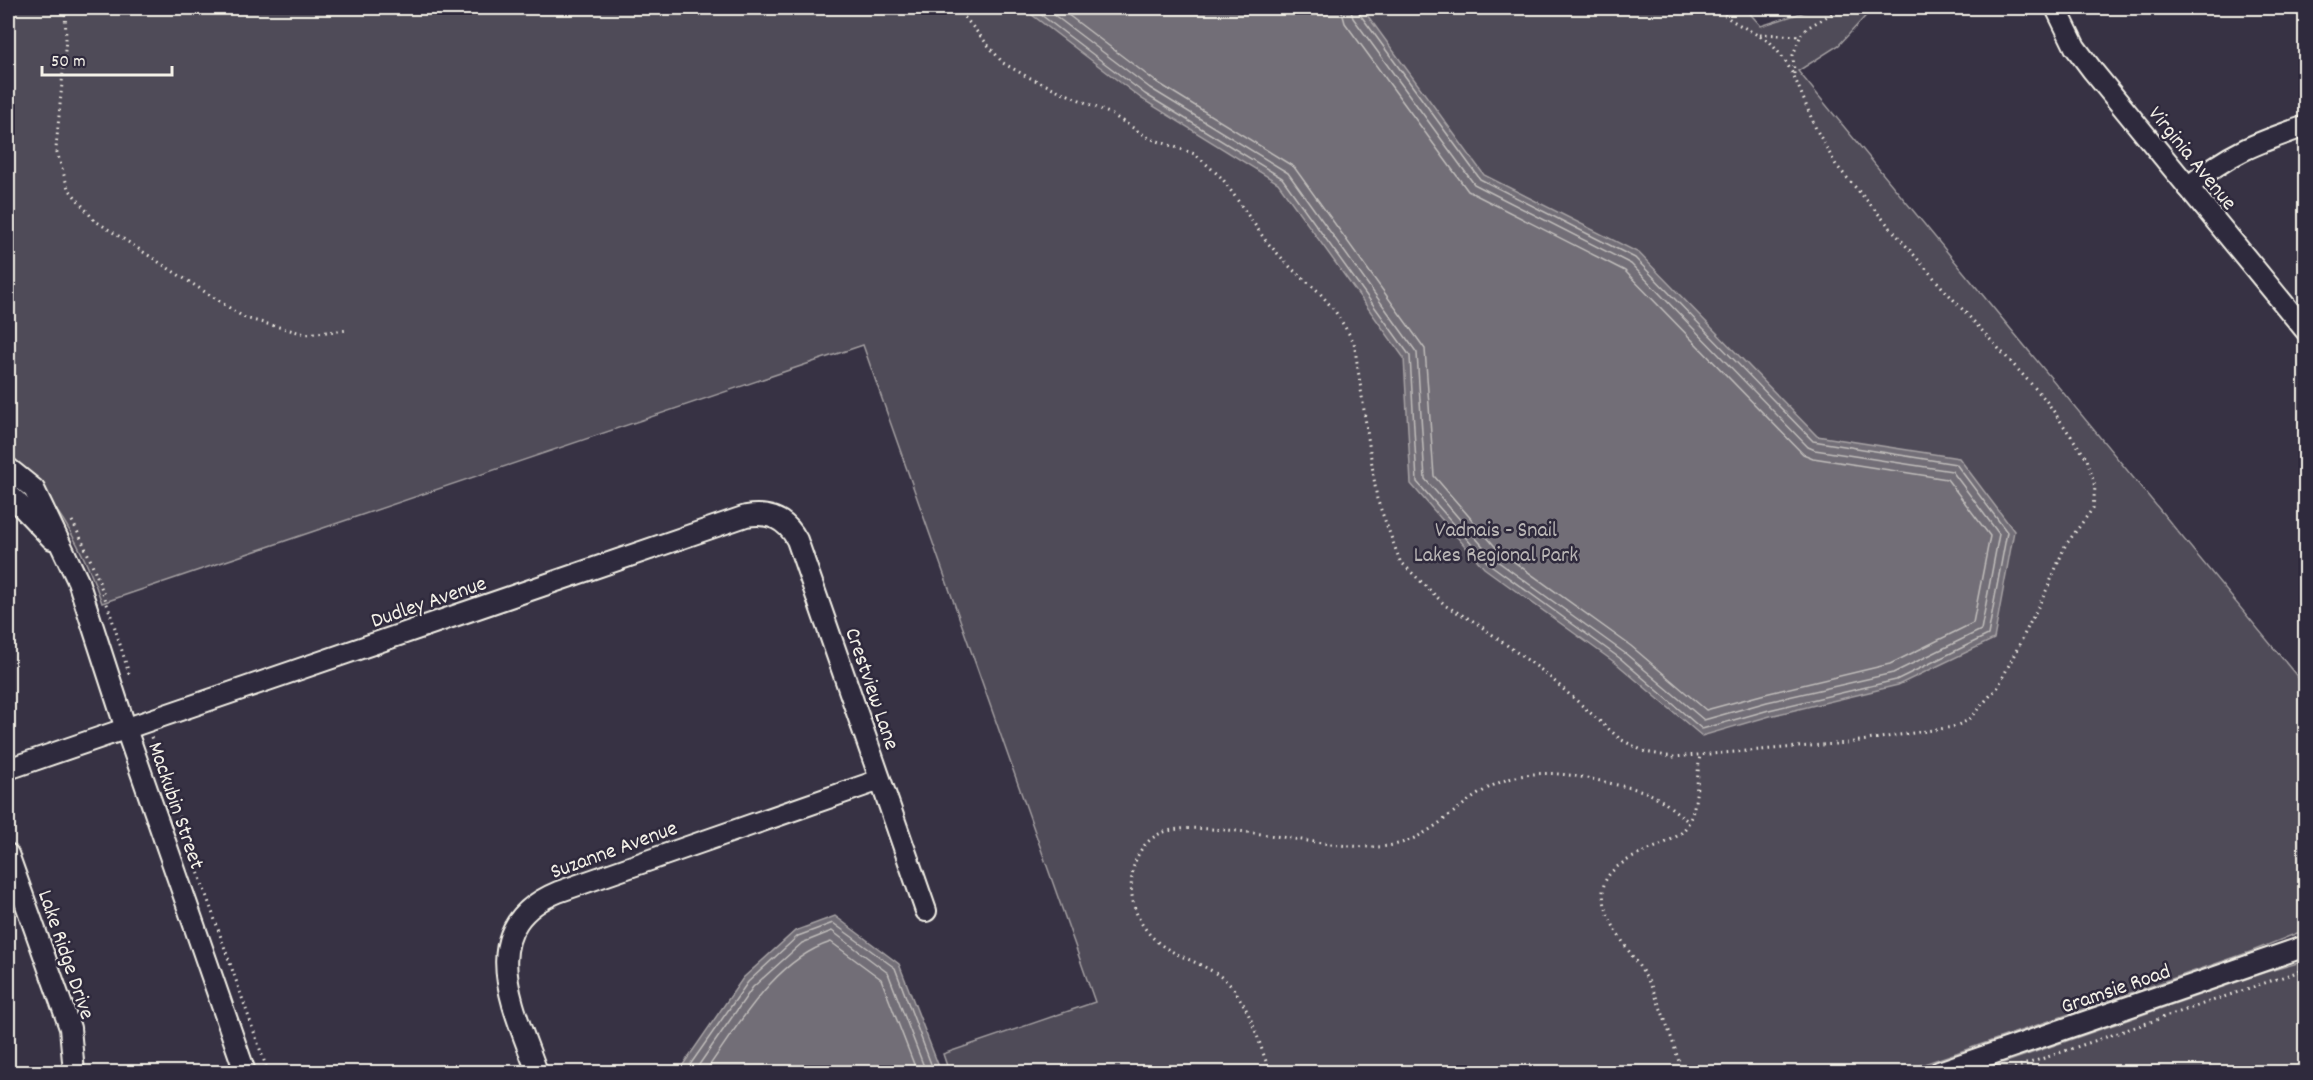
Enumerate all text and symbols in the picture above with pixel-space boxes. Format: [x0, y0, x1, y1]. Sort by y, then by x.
scale bar [42, 39, 172, 77]
text: 50 m [51, 50, 86, 75]
street label: Virginia Avenue [2140, 100, 2243, 218]
park label: Vadnais - Snail Lakes Regional Park [1414, 516, 1578, 572]
street label: Dudley Avenue [367, 569, 491, 638]
street label: Crestview Lane [835, 624, 906, 754]
street label: Mackubin Street [138, 738, 211, 874]
street label: Suzanne Avenue [546, 814, 682, 889]
street label: Lake Ridge Drive [28, 886, 101, 1024]
street label: Gramsie Road [2057, 957, 2175, 1023]

